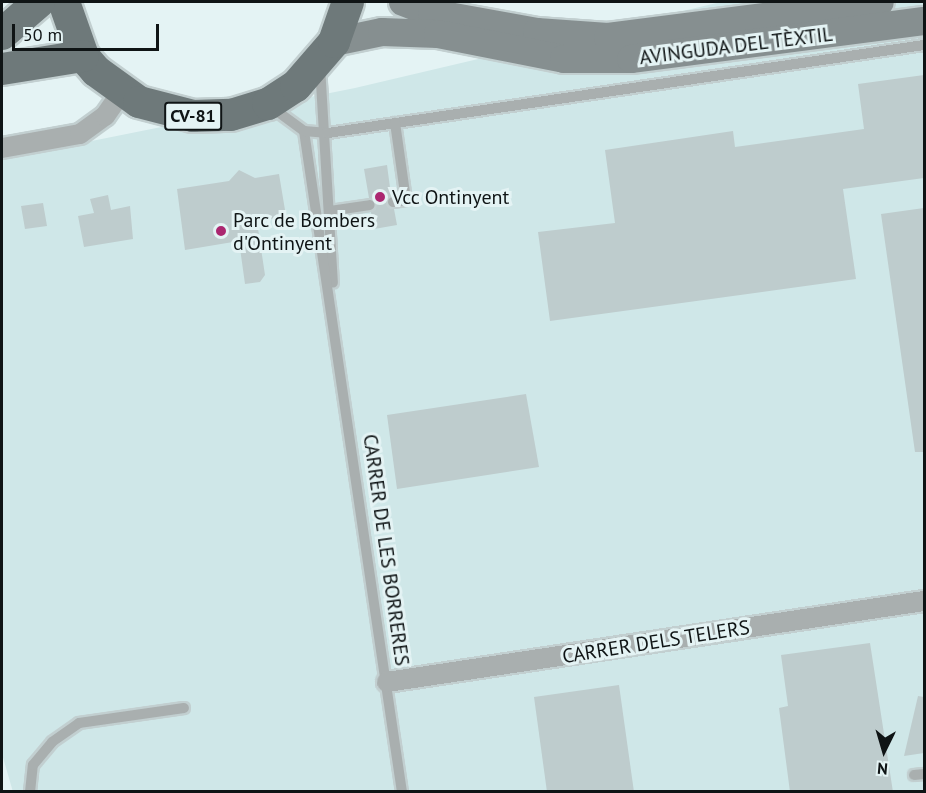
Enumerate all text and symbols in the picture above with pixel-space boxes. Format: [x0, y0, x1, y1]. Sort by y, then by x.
scale bar [15, 12, 162, 50]
street label: AVINGUDA DEL TÈXTIL [637, 22, 835, 70]
text: 50 m [23, 23, 62, 46]
road number: CV-81 [163, 101, 223, 131]
place label: Vcc Ontinyent [392, 185, 510, 209]
marker: Vcc Ontinyent [373, 190, 387, 204]
place label: Parc de Bombers d'Ontinyent [233, 208, 376, 255]
marker: Parc de Bombers d'Ontinyent [214, 224, 228, 238]
street label: CARRER DE LES BORRERES [358, 433, 414, 667]
street label: CARRER DELS TELERS [560, 615, 752, 669]
north arrow [854, 721, 914, 781]
text: N [876, 759, 889, 779]

